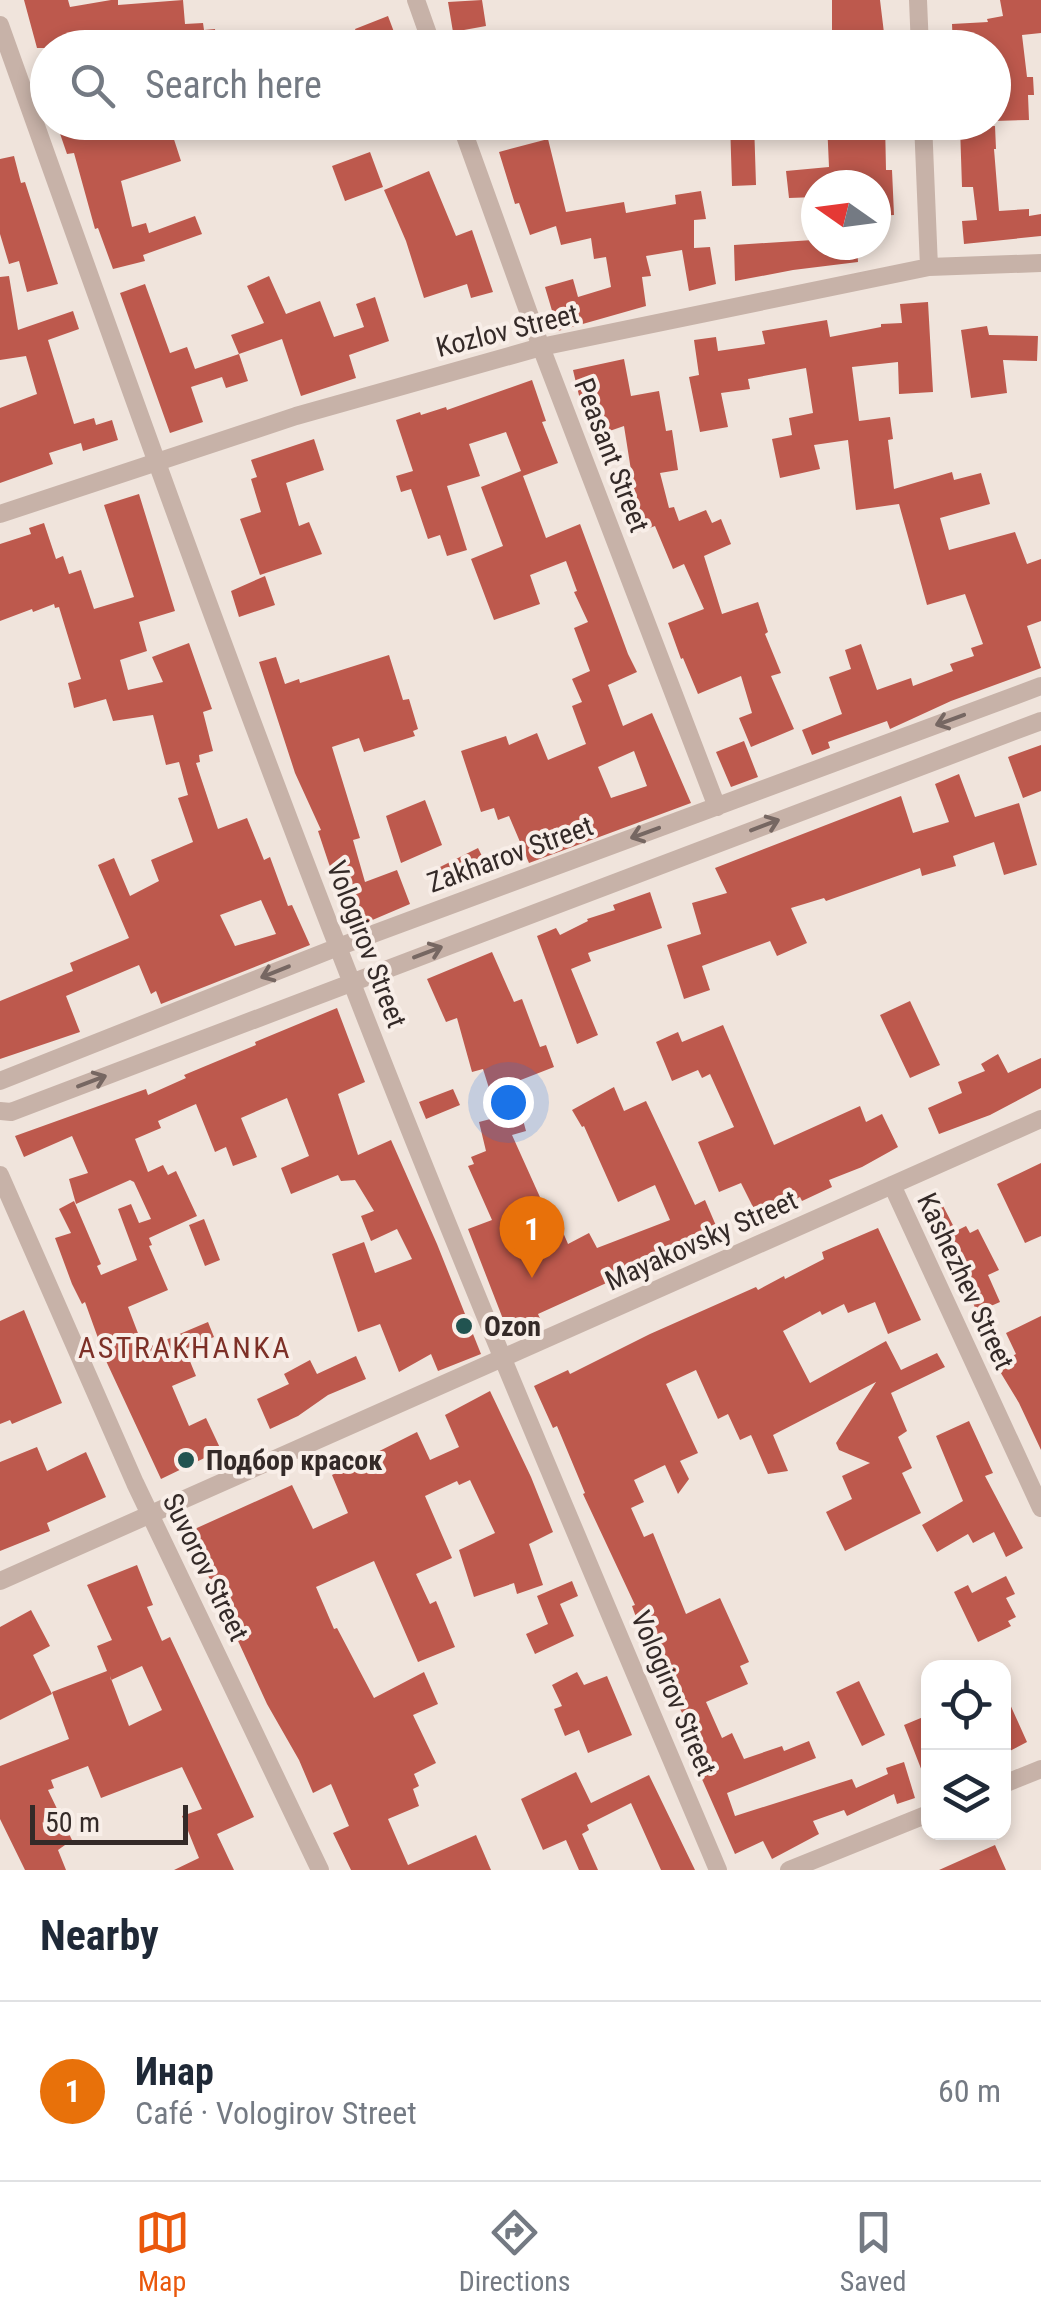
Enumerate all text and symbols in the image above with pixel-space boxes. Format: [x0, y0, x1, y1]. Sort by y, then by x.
search box [30, 30, 1011, 140]
icon: search [65, 58, 120, 113]
text: Search here [145, 63, 322, 107]
north arrow [801, 170, 891, 260]
street label: Kozlov Street [433, 297, 582, 364]
street label: Peasant Street [567, 374, 656, 537]
one-way arrow [935, 712, 966, 730]
street label: Zakharov Street [423, 809, 597, 900]
one-way arrow [748, 815, 779, 833]
one-way arrow [630, 825, 661, 843]
street label: Vologirov Street [320, 856, 413, 1032]
one-way arrow [411, 942, 442, 960]
one-way arrow [260, 964, 291, 982]
one-way arrow [75, 1071, 106, 1089]
your location [483, 1077, 534, 1128]
street label: Mayakovsky Street [600, 1183, 802, 1298]
street label: Kashezhev Street [910, 1188, 1021, 1375]
pin: 1 [500, 1196, 564, 1278]
place label: Ozon [484, 1310, 541, 1343]
marker: Ozon [453, 1315, 475, 1337]
district label: ASTRAKHANKA [78, 1330, 292, 1365]
place label: Подбор красок [206, 1444, 382, 1477]
marker: Подбор красок [175, 1449, 197, 1471]
street label: Suvorov Street [156, 1488, 255, 1646]
street label: Vologirov Street [624, 1606, 723, 1781]
map controls [921, 1660, 1011, 1840]
button: locate [921, 1660, 1011, 1750]
button: layers [921, 1750, 1011, 1840]
scale bar [30, 1800, 188, 1844]
text: 50 m [45, 1806, 100, 1839]
text: Nearby [40, 1911, 159, 1960]
text: Инар [135, 2050, 214, 2094]
text: 1 [64, 2072, 81, 2110]
text: 60 m [938, 2072, 1001, 2110]
text: Café · Vologirov Street [135, 2094, 417, 2132]
tab: Map [135, 2205, 190, 2298]
tab: Directions [459, 2205, 571, 2298]
tab: Saved [840, 2205, 906, 2298]

